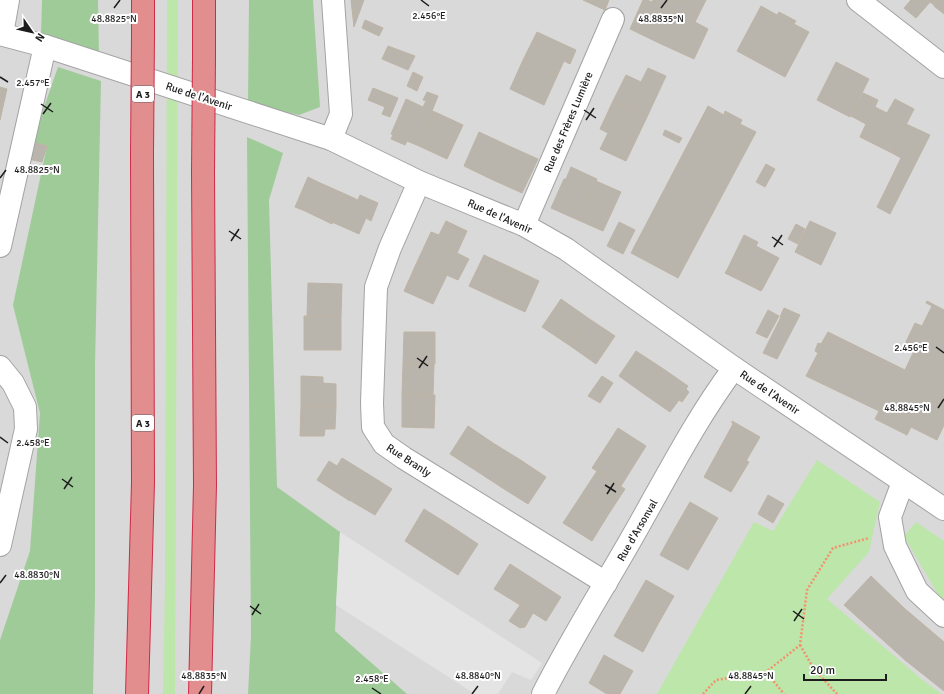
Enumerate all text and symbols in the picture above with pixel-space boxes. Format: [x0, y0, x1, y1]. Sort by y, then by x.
text: 2.456°E [412, 10, 446, 22]
north arrow [12, 12, 52, 52]
text: 48.8825°N [91, 13, 137, 25]
text: 48.8835°N [638, 13, 684, 25]
text: N [32, 31, 47, 44]
street label: Rue des Frères Lumière [541, 70, 596, 175]
text: 2.457°E [16, 77, 50, 89]
street label: Rue de l'Avenir [164, 80, 234, 113]
road number: A 3 [132, 86, 154, 102]
text: 48.8825°N [14, 164, 60, 176]
street label: Rue de l'Avenir [466, 196, 534, 236]
text: 2.456°E [894, 342, 928, 354]
street label: Rue de l'Avenir [737, 368, 802, 417]
text: 48.8845°N [884, 402, 930, 414]
road number: A 3 [132, 415, 154, 431]
text: 2.458°E [16, 437, 50, 449]
street label: Rue Branly [384, 441, 434, 480]
street label: Rue d'Arsonval [614, 497, 660, 564]
text: 48.8830°N [14, 569, 60, 581]
scale bar [804, 656, 886, 682]
text: 20 m [810, 663, 835, 678]
text: 48.8835°N [181, 670, 227, 682]
text: 48.8840°N [455, 670, 501, 682]
text: 48.8845°N [728, 670, 774, 682]
text: 2.458°E [355, 673, 389, 685]

